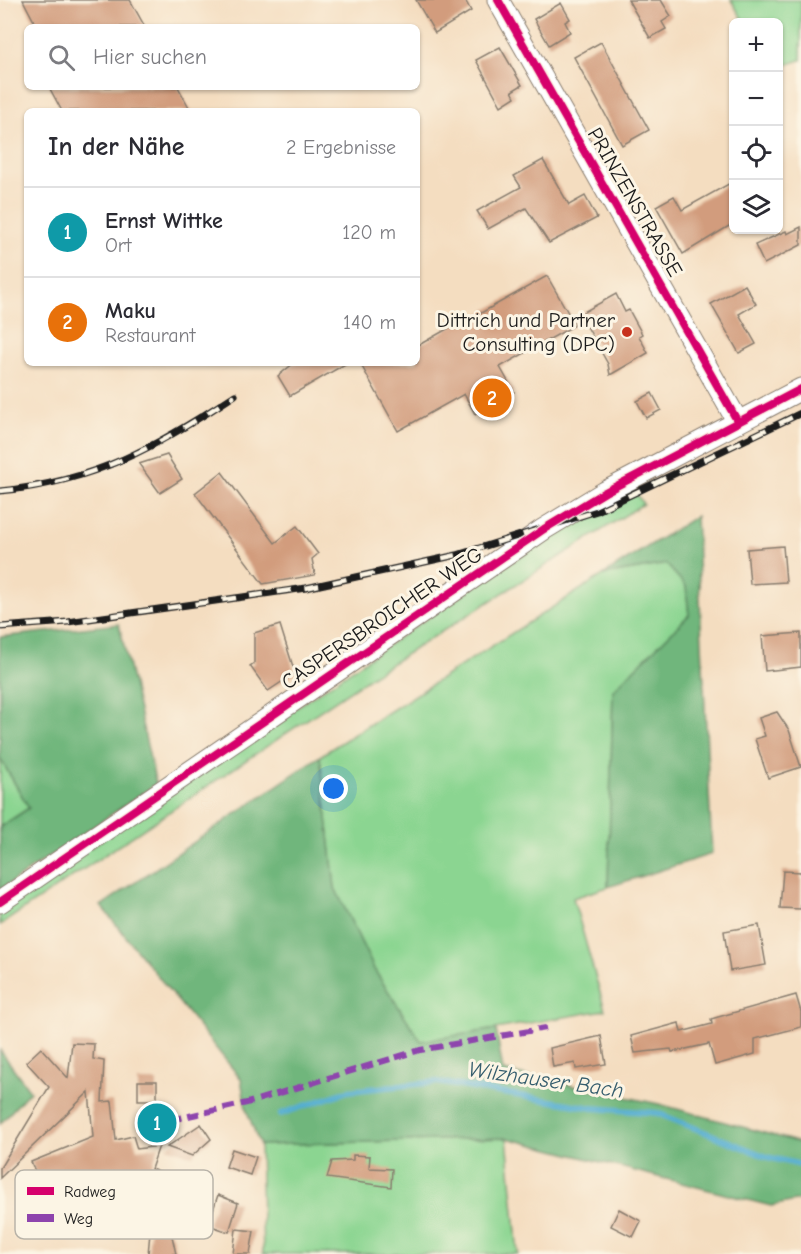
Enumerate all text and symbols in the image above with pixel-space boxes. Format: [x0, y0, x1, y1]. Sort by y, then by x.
map controls [729, 18, 783, 234]
button: + [729, 18, 783, 72]
search box [24, 24, 420, 90]
icon: search [45, 41, 78, 74]
text: Hier suchen [93, 44, 207, 70]
button: − [729, 72, 783, 126]
street label: PRINZENSTRASSE [583, 123, 687, 281]
button: locate [729, 126, 783, 180]
text: In der Nähe [48, 132, 185, 162]
text: 2 Ergebnisse [286, 136, 396, 159]
button: layers [729, 180, 783, 234]
text: Ernst Wittke [105, 208, 223, 234]
text: 1 [64, 221, 71, 244]
text: 120 m [342, 221, 396, 244]
text: Ort [105, 234, 132, 257]
text: Maku [105, 298, 156, 324]
place label: Dittrich und Partner Consulting (DPC) [437, 308, 616, 356]
text: 2 [63, 311, 72, 334]
text: 140 m [343, 311, 396, 334]
text: Restaurant [105, 324, 195, 347]
marker: Dittrich und Partner Consulting (DPC) [620, 325, 634, 339]
pin: 2 [472, 376, 512, 420]
street label: CASPERSBROICHER WEG [277, 542, 487, 694]
your location [319, 774, 348, 803]
water label: Wilzhauser Bach [467, 1056, 625, 1104]
pin: 1 [138, 1100, 176, 1146]
legend [15, 1170, 213, 1239]
text: Radweg [64, 1183, 116, 1201]
text: Weg [64, 1210, 93, 1228]

